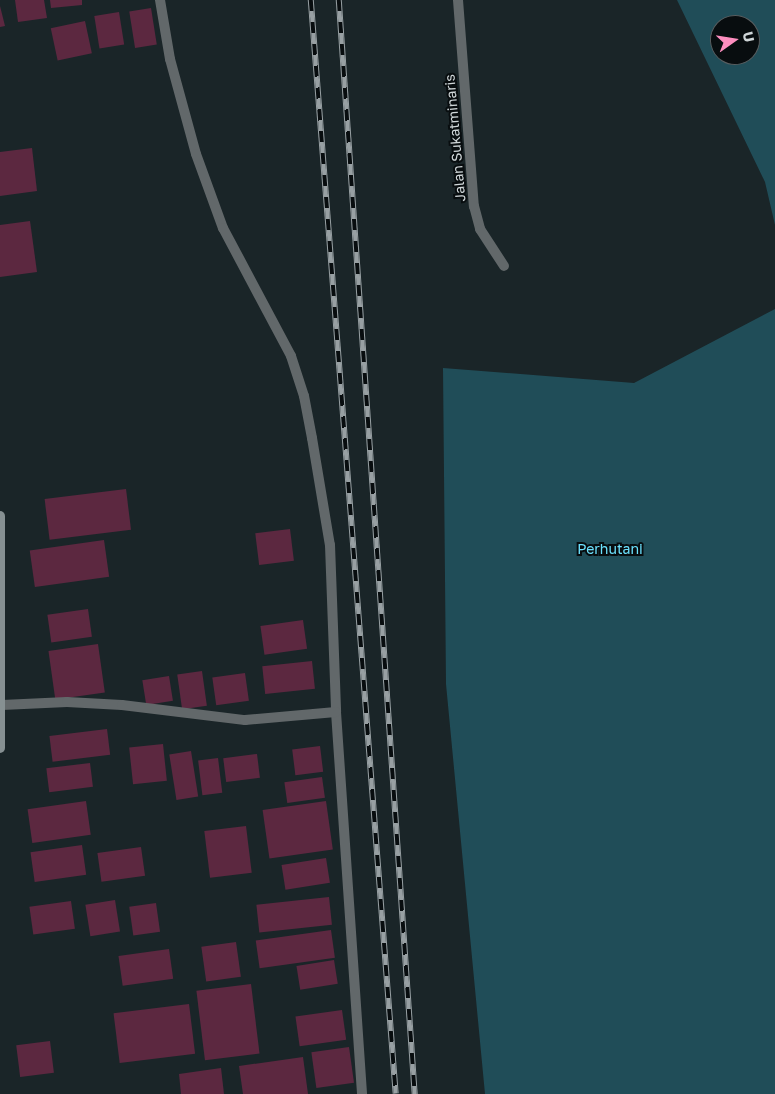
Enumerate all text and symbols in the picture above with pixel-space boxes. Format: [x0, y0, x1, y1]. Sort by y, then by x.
north arrow [710, 15, 760, 65]
text: U [740, 30, 759, 44]
street label: Jalan Sukatminaris [441, 73, 469, 203]
park label: Perhutani [577, 541, 643, 557]

